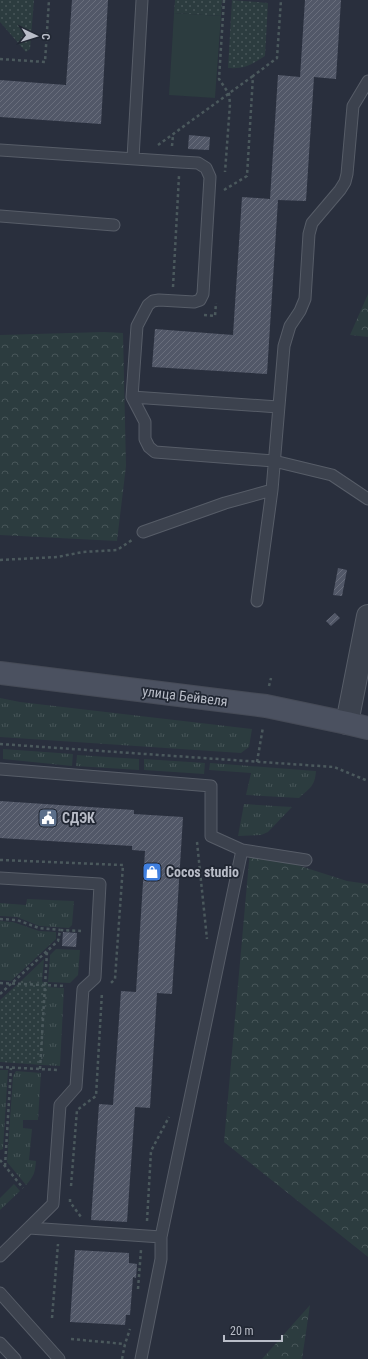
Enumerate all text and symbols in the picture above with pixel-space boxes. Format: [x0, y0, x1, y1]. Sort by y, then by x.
north arrow [16, 16, 56, 56]
text: С [39, 33, 52, 40]
street label: улица Бейвеля [141, 683, 229, 709]
public building icon: СДЭК [37, 807, 59, 829]
place label: СДЭК [62, 810, 95, 826]
shop icon: Cocos studio [141, 861, 163, 883]
place label: Cocos studio [166, 864, 239, 880]
scale bar [224, 1317, 282, 1343]
text: 20 m [230, 1324, 254, 1338]

